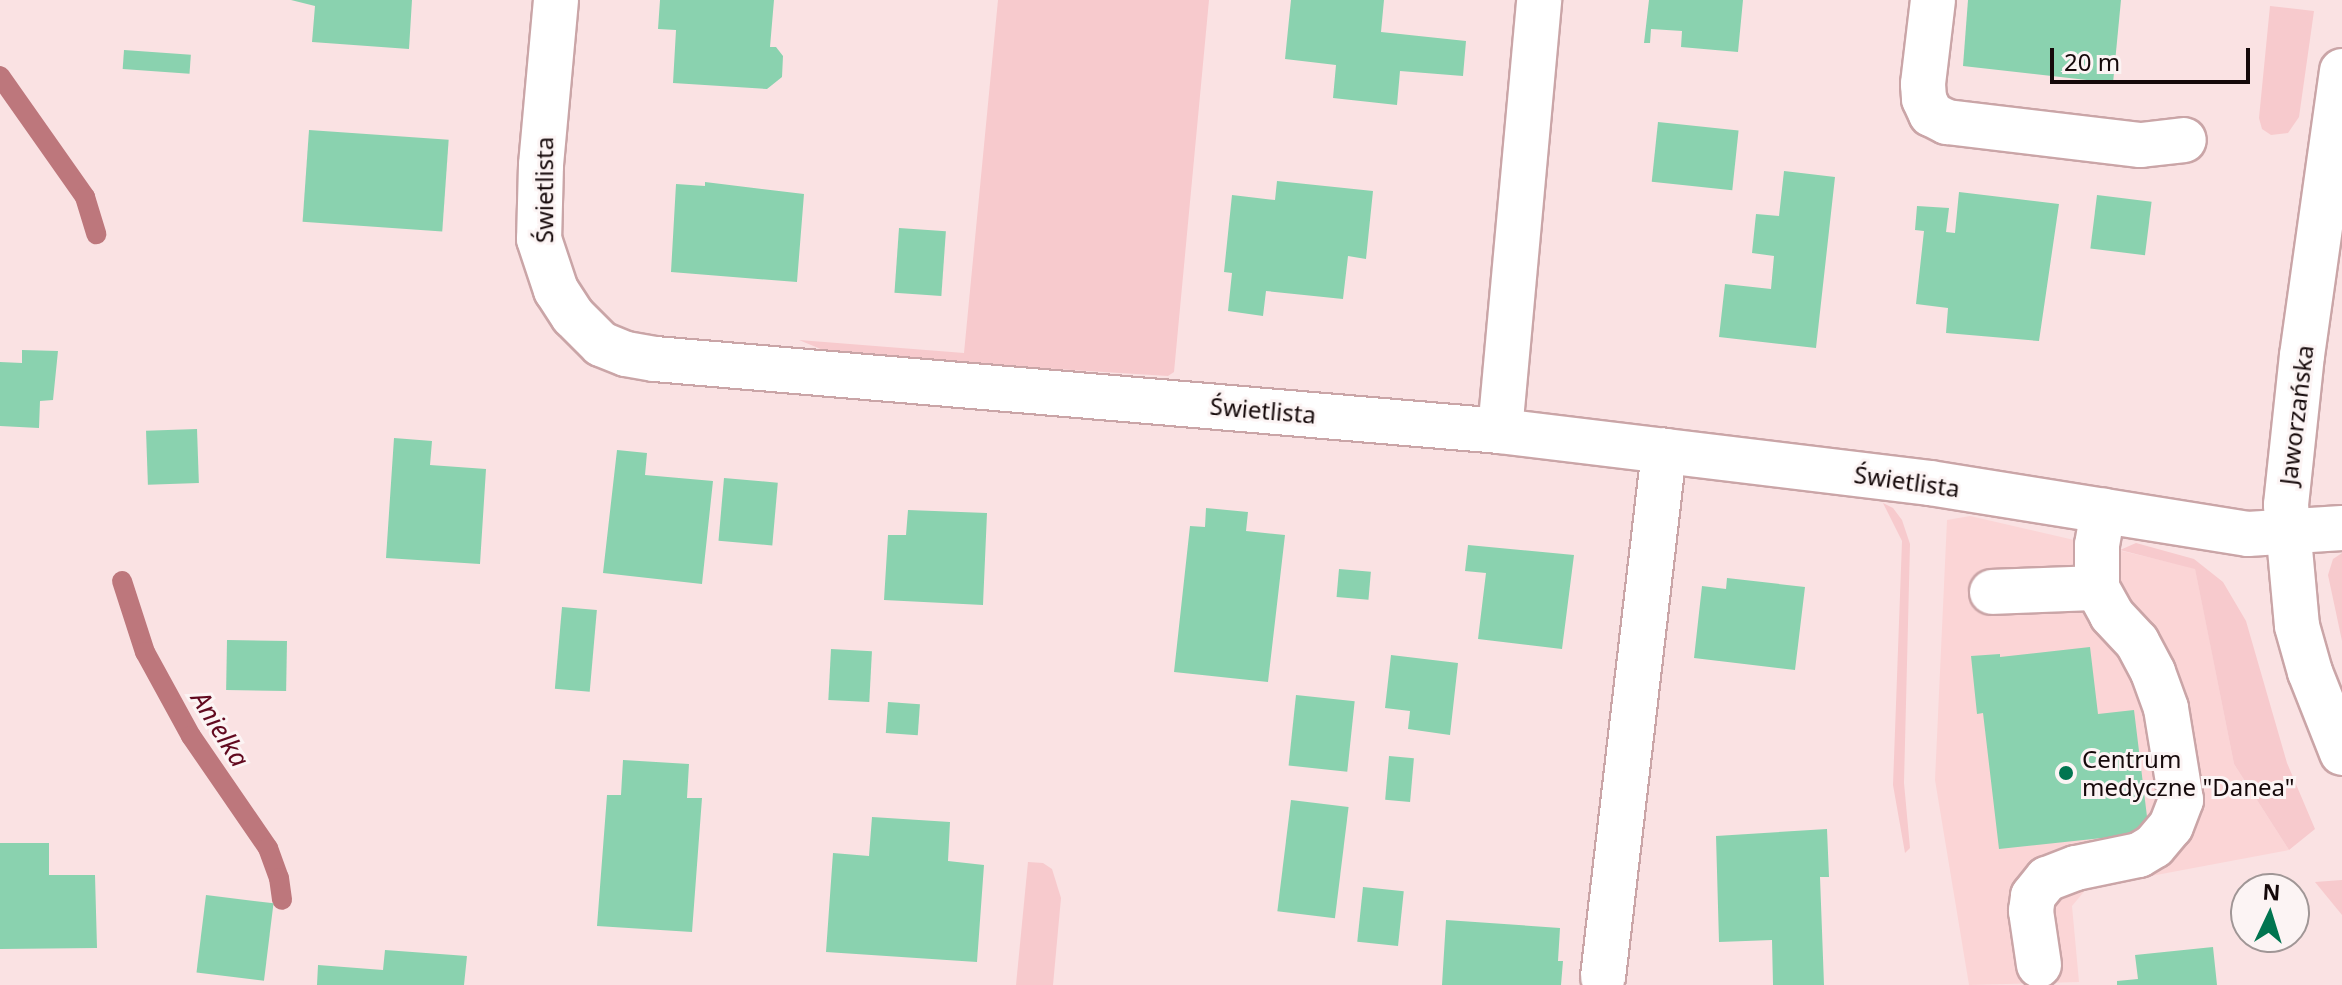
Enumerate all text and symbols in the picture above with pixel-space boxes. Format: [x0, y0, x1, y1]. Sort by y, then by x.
scale bar [2054, 32, 2254, 82]
text: 20 m [2064, 45, 2120, 78]
street label: Świetlista [530, 137, 558, 243]
street label: Jaworzańska [2273, 343, 2319, 487]
street label: Świetlista [1209, 391, 1317, 429]
street label: Świetlista [1852, 459, 1962, 503]
water label: Anielka [185, 685, 255, 773]
place label: Centrum medyczne "Danea" [2082, 745, 2295, 801]
marker: Centrum medyczne "Danea" [2057, 764, 2075, 782]
north arrow [2230, 873, 2310, 953]
text: N [2262, 875, 2281, 907]

